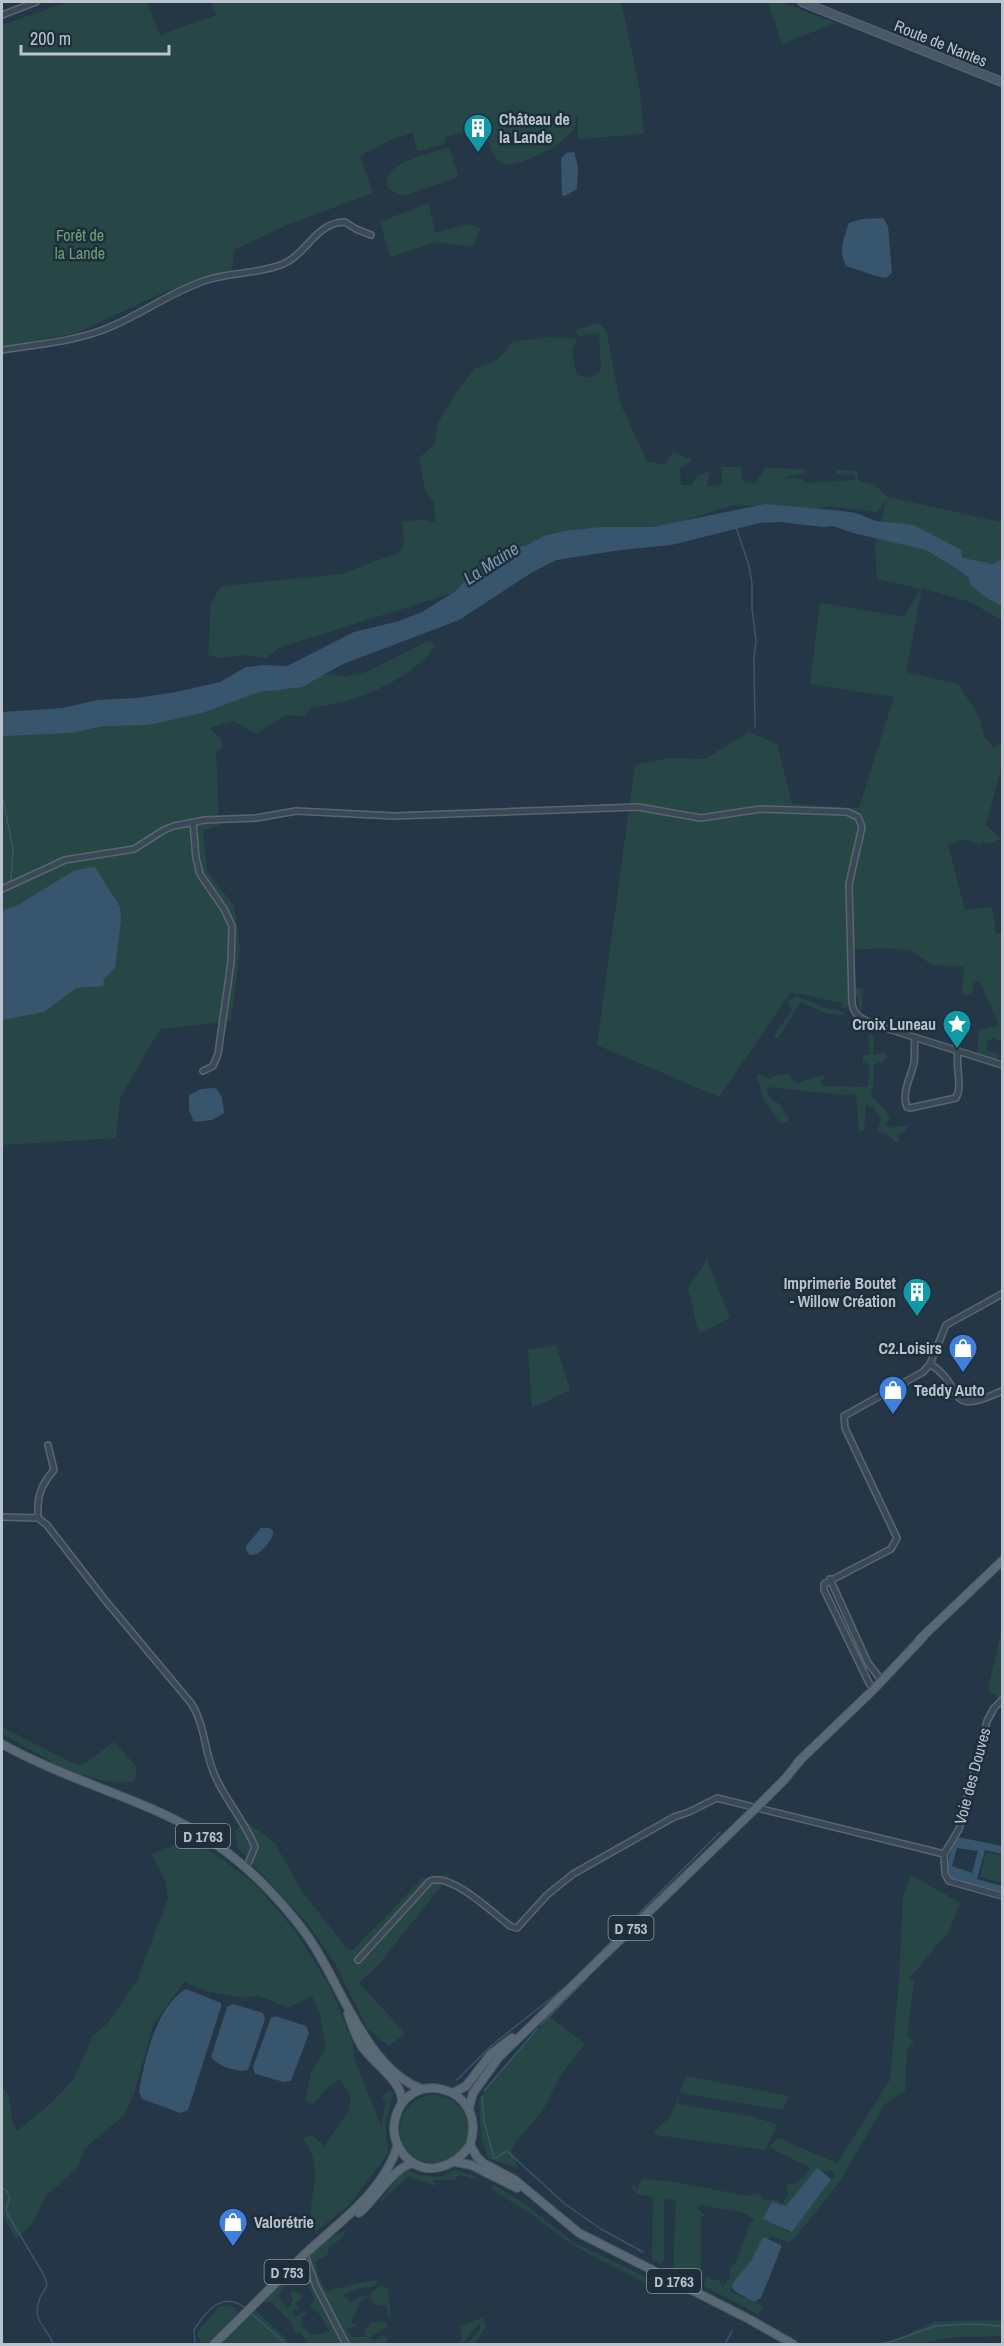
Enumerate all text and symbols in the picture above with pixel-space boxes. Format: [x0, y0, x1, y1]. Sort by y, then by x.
street label: Route de Nantes [891, 14, 991, 72]
scale bar [21, 18, 170, 56]
text: 200 m [30, 26, 71, 51]
place label: Château de la Lande [499, 108, 570, 148]
building icon: Château de la Lande [462, 112, 494, 154]
park label: Forêt de la Lande [55, 224, 105, 264]
water label: La Maine [458, 536, 524, 590]
place icon: Croix Luneau [941, 1008, 973, 1050]
place label: Croix Luneau [852, 1013, 936, 1035]
place label: Imprimerie Boutet - Willow Création [784, 1272, 897, 1312]
building icon: Imprimerie Boutet - Willow Création [901, 1276, 933, 1318]
shop icon: C2.Loisirs [947, 1332, 979, 1374]
place label: C2.Loisirs [879, 1337, 942, 1359]
shop icon: Teddy Auto [877, 1374, 909, 1416]
place label: Teddy Auto [914, 1379, 985, 1401]
street label: Voie des Douves [949, 1725, 995, 1827]
road number: D 1763 [176, 1824, 230, 1848]
road number: D 753 [608, 1916, 654, 1940]
shop icon: Valorétrie [217, 2206, 249, 2248]
place label: Valorétrie [254, 2211, 314, 2233]
road number: D 753 [264, 2260, 310, 2284]
road number: D 1763 [647, 2269, 701, 2293]

